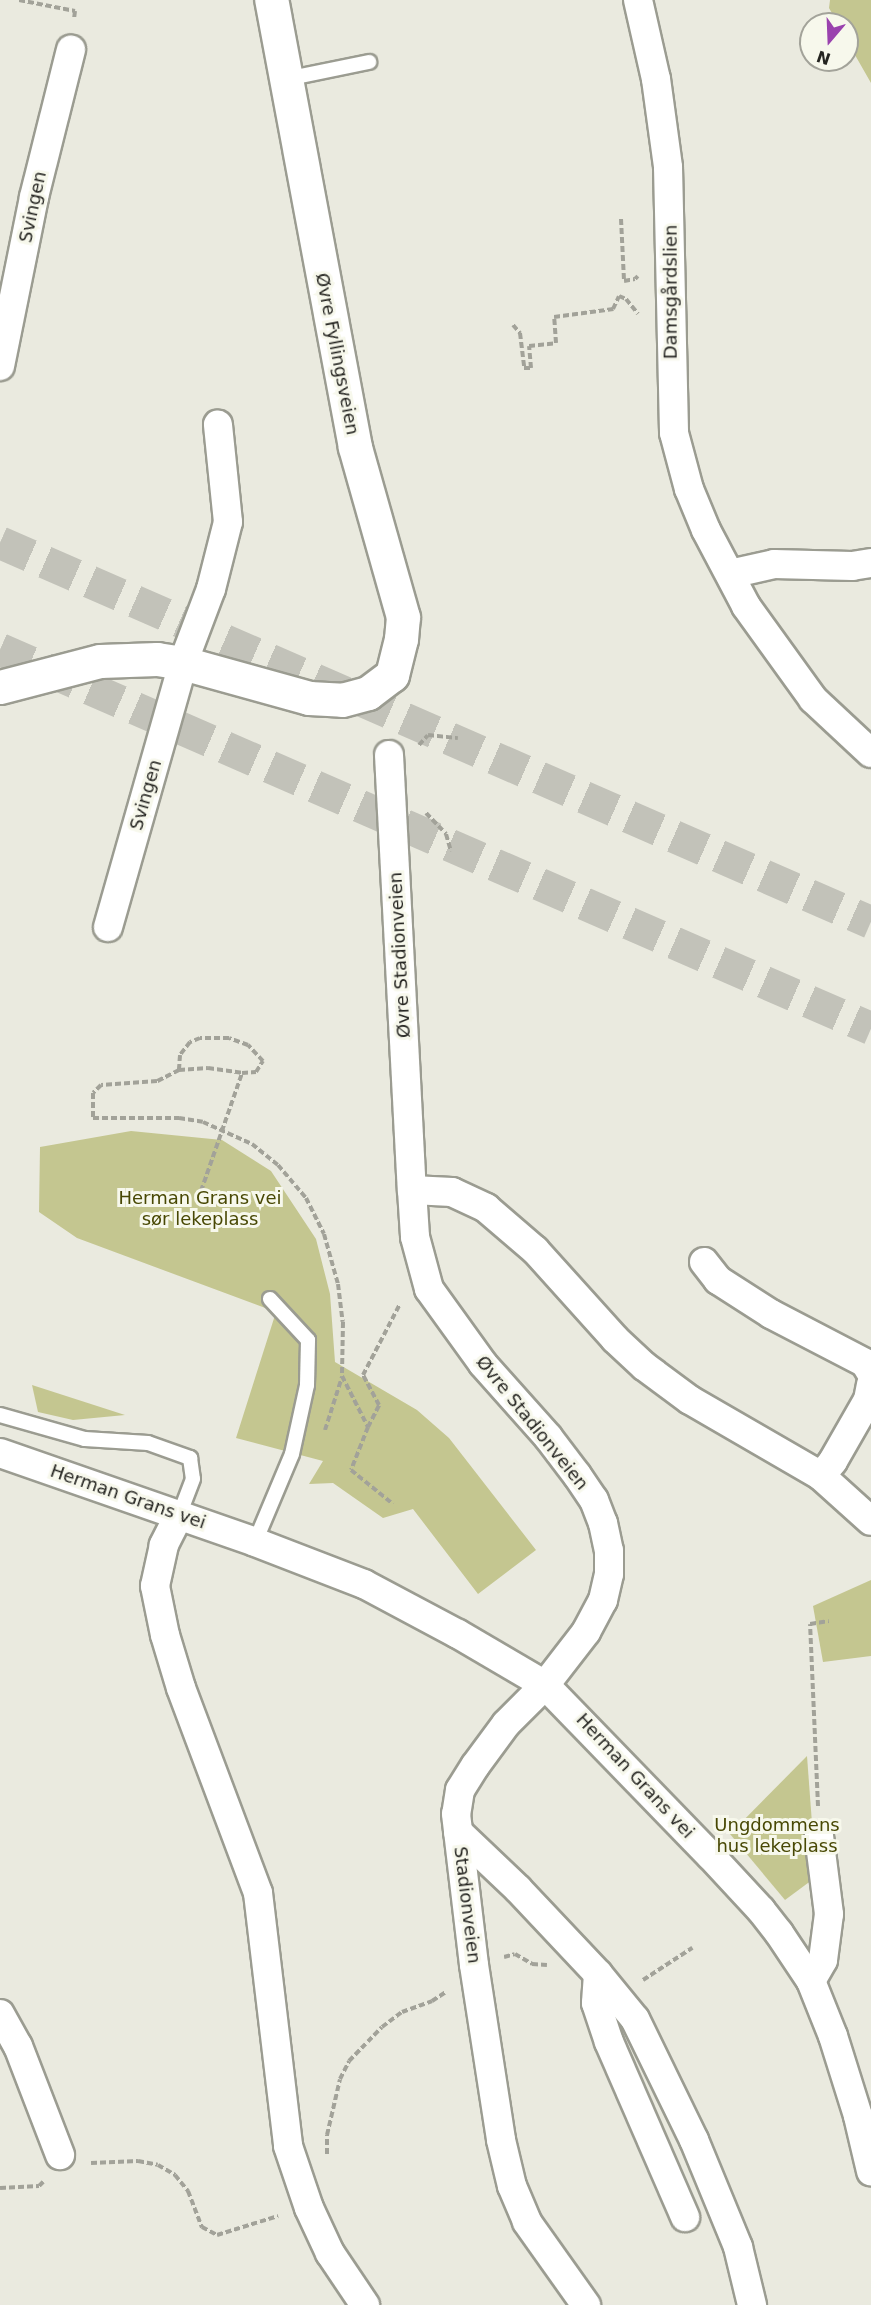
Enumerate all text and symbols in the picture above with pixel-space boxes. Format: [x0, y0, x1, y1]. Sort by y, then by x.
north arrow [799, 12, 859, 72]
text: N [814, 46, 833, 69]
street label: Svingen [15, 169, 51, 245]
street label: Damsgårdslien [660, 225, 682, 359]
street label: Øvre Fyllingsveien [311, 271, 363, 437]
street label: Svingen [126, 757, 166, 833]
street label: Øvre Stadionveien [385, 871, 415, 1039]
park label: Herman Grans vei sør lekeplass [118, 1188, 282, 1230]
street label: Øvre Stadionveien [471, 1352, 593, 1494]
street label: Herman Grans vei [47, 1460, 209, 1534]
street label: Herman Grans vei [572, 1709, 698, 1843]
park label: Ungdommens hus lekeplass [714, 1815, 840, 1858]
street label: Stadionveien [449, 1845, 485, 1965]

